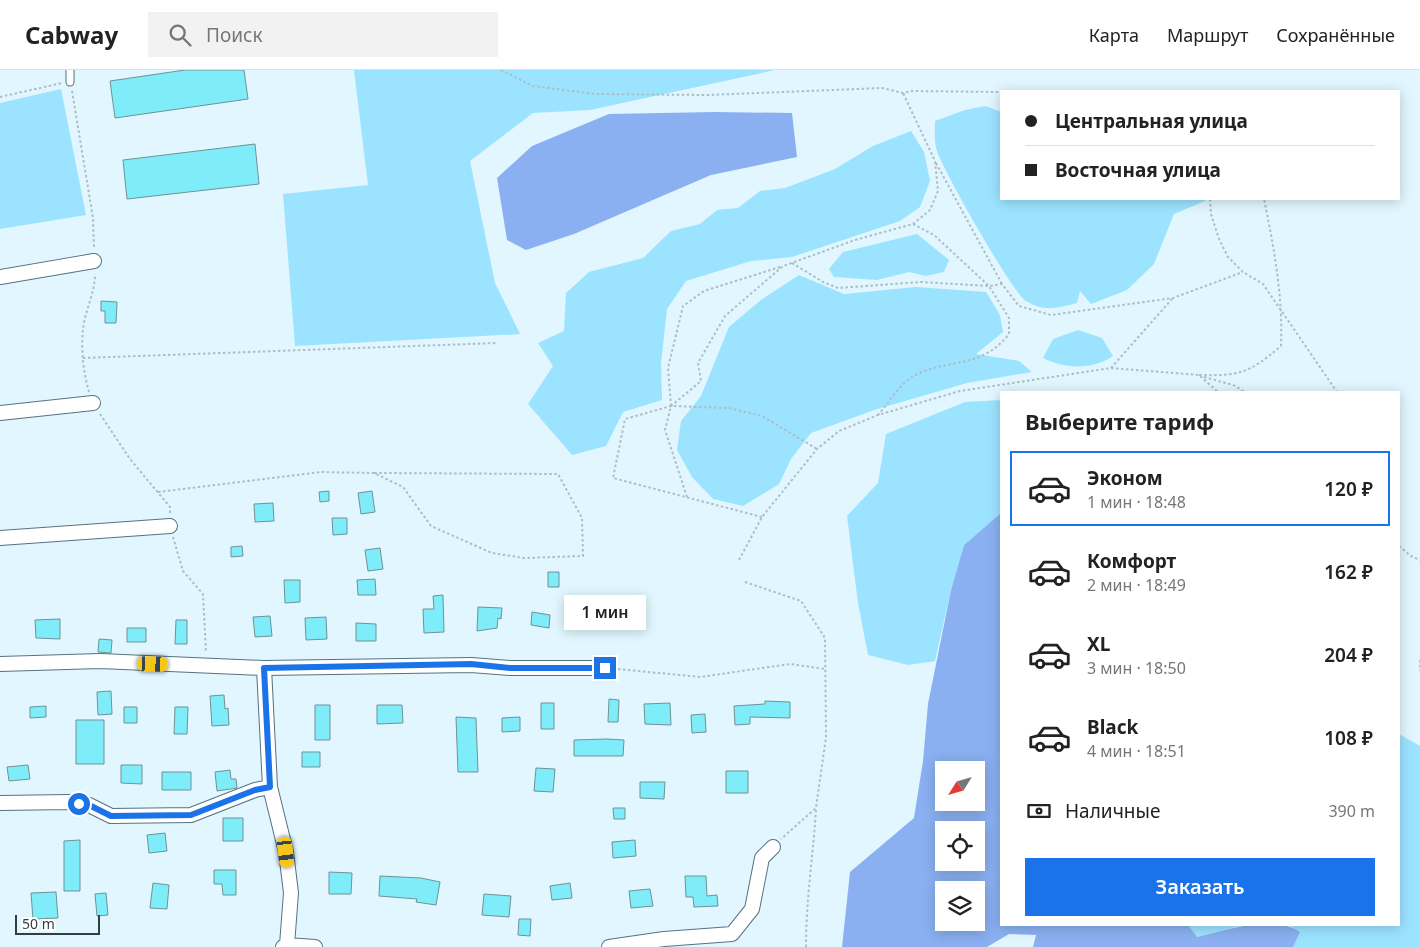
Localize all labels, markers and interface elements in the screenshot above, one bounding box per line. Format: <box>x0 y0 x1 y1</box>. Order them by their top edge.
search box <box>148 12 498 57</box>
text: Cabway <box>25 18 118 51</box>
icon: search <box>166 21 194 49</box>
text: Поиск <box>206 22 263 48</box>
text: Карта <box>1089 23 1139 47</box>
text: Маршрут <box>1167 23 1248 47</box>
text: Сохранённые <box>1276 23 1395 47</box>
text: Центральная улица <box>1055 108 1248 134</box>
text: Восточная улица <box>1055 157 1221 183</box>
text: Выберите тариф <box>1025 406 1214 436</box>
text: Эконом <box>1087 465 1163 491</box>
icon: car <box>1027 466 1072 511</box>
text: 120 ₽ <box>1324 476 1373 502</box>
text: 1 мин · 18:48 <box>1087 491 1186 513</box>
text: Комфорт <box>1087 548 1176 574</box>
icon: car <box>1027 549 1072 594</box>
text: 162 ₽ <box>1324 559 1373 585</box>
text: 2 мин · 18:49 <box>1087 574 1186 596</box>
callout: 1 мин <box>564 596 646 630</box>
text: 1 мин <box>582 601 629 623</box>
text: XL <box>1087 631 1110 657</box>
icon: car <box>1027 632 1072 677</box>
text: 204 ₽ <box>1324 642 1373 668</box>
car <box>137 656 168 672</box>
route end <box>594 657 616 679</box>
text: 3 мин · 18:50 <box>1087 657 1186 679</box>
text: Black <box>1087 714 1138 740</box>
icon: car <box>1027 715 1072 760</box>
text: 108 ₽ <box>1324 725 1373 751</box>
text: 4 мин · 18:51 <box>1087 740 1186 762</box>
north arrow <box>935 761 985 811</box>
map controls <box>935 761 985 931</box>
route start <box>68 793 90 815</box>
icon: cash <box>1025 797 1053 825</box>
text: Наличные <box>1065 798 1160 824</box>
text: 390 m <box>1328 800 1375 822</box>
button: locate <box>935 821 985 871</box>
car <box>276 836 295 868</box>
button: Заказать <box>1025 858 1375 916</box>
button: layers <box>935 881 985 931</box>
scale bar <box>15 912 100 935</box>
text: 50 m <box>22 914 55 933</box>

